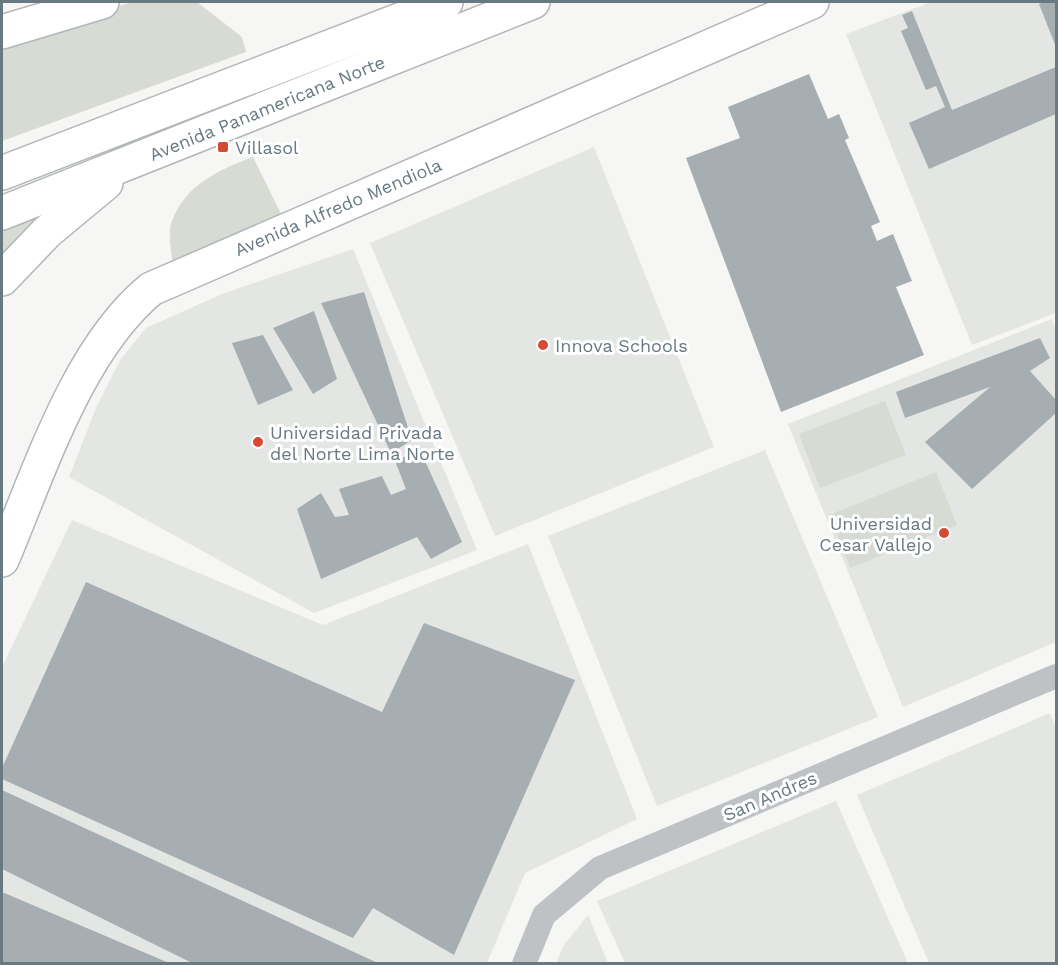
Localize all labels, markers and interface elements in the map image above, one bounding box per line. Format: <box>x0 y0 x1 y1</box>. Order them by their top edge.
street label: Avenida Panamericana Norte <box>146 51 388 165</box>
place label: Villasol <box>235 137 299 158</box>
marker: Villasol <box>216 140 230 154</box>
street label: Avenida Alfredo Mendiola <box>231 154 445 260</box>
place label: Innova Schools <box>555 335 688 356</box>
marker: Innova Schools <box>536 338 550 352</box>
place label: Universidad Privada del Norte Lima Norte <box>270 422 455 464</box>
marker: Universidad Privada del Norte Lima Norte <box>251 435 265 449</box>
place label: Universidad Cesar Vallejo <box>819 513 932 555</box>
marker: Universidad Cesar Vallejo <box>937 526 951 540</box>
street label: San Andres <box>720 767 820 825</box>

